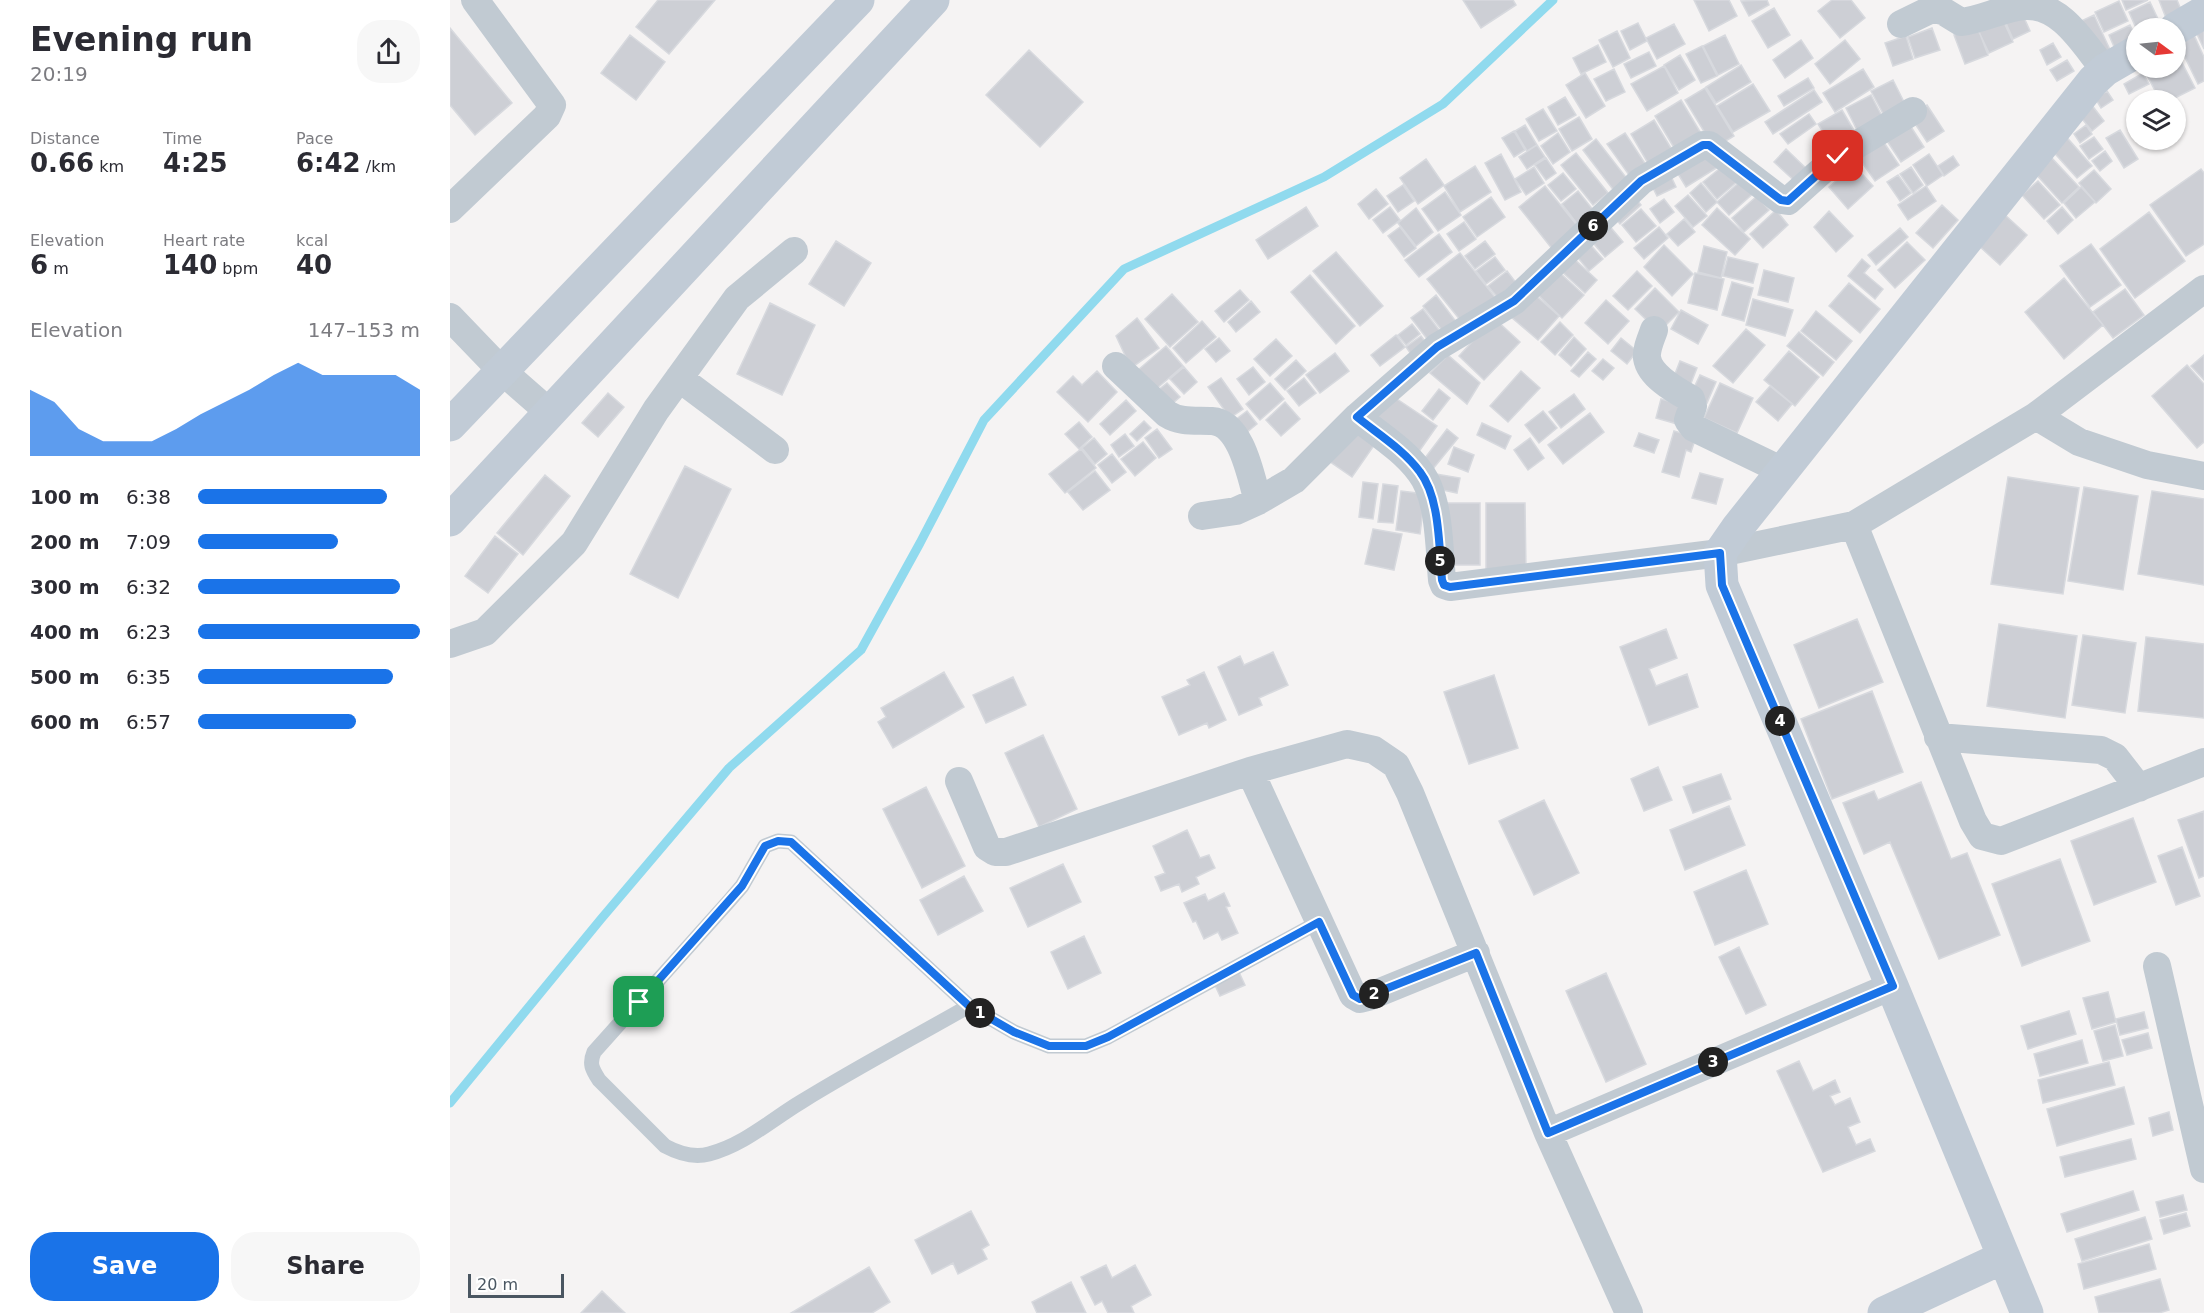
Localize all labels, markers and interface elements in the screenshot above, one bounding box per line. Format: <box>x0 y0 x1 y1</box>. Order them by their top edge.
north arrow <box>2126 18 2186 78</box>
map controls <box>2126 18 2186 150</box>
text: Evening run <box>30 20 253 59</box>
button: share <box>357 20 420 83</box>
text: 20:19 <box>30 62 88 86</box>
button: layers <box>2126 90 2186 150</box>
text: Distance <box>30 129 100 148</box>
text: Time <box>163 129 202 148</box>
text: Pace <box>296 129 333 148</box>
pin <box>1812 130 1863 181</box>
icon: check <box>1821 139 1854 172</box>
text: 0.66 <box>30 148 94 178</box>
text: 4:25 <box>163 148 228 178</box>
text: 6:42 <box>296 148 361 178</box>
text: km <box>94 157 124 176</box>
text: /km <box>361 157 396 176</box>
pin: 6 <box>1578 211 1608 241</box>
text: 6 <box>1587 216 1599 235</box>
text: Elevation <box>30 231 104 250</box>
text: Heart rate <box>163 231 245 250</box>
text: kcal <box>296 231 328 250</box>
text: 6 <box>30 250 48 280</box>
text: 140 <box>163 250 217 280</box>
text: 40 <box>296 250 332 280</box>
text: m <box>48 259 69 278</box>
text: bpm <box>217 259 258 278</box>
text: Elevation <box>30 318 123 342</box>
text: 147–153 m <box>308 318 420 342</box>
text: 100 m <box>30 485 100 509</box>
text: 6:38 <box>126 485 171 509</box>
text: 200 m <box>30 530 100 554</box>
text: 7:09 <box>126 530 171 554</box>
pin: 5 <box>1425 546 1455 576</box>
text: 5 <box>1434 551 1446 570</box>
text: 300 m <box>30 575 100 599</box>
text: 6:32 <box>126 575 171 599</box>
text: 400 m <box>30 620 100 644</box>
text: 6:23 <box>126 620 171 644</box>
text: 500 m <box>30 665 100 689</box>
text: 6:35 <box>126 665 171 689</box>
pin: 4 <box>1765 706 1795 736</box>
text: 600 m <box>30 710 100 734</box>
text: 6:57 <box>126 710 171 734</box>
text: 4 <box>1774 711 1786 730</box>
pin <box>613 976 664 1027</box>
pin: 2 <box>1359 979 1389 1009</box>
text: 2 <box>1368 984 1380 1003</box>
icon: arrive <box>622 985 655 1018</box>
pin: 1 <box>965 998 995 1028</box>
text: 1 <box>974 1003 986 1022</box>
pin: 3 <box>1698 1047 1728 1077</box>
text: 3 <box>1707 1052 1719 1071</box>
button: Save <box>30 1232 219 1301</box>
button: Share <box>231 1232 420 1301</box>
scale bar <box>468 1271 564 1298</box>
text: 20 m <box>477 1275 518 1294</box>

